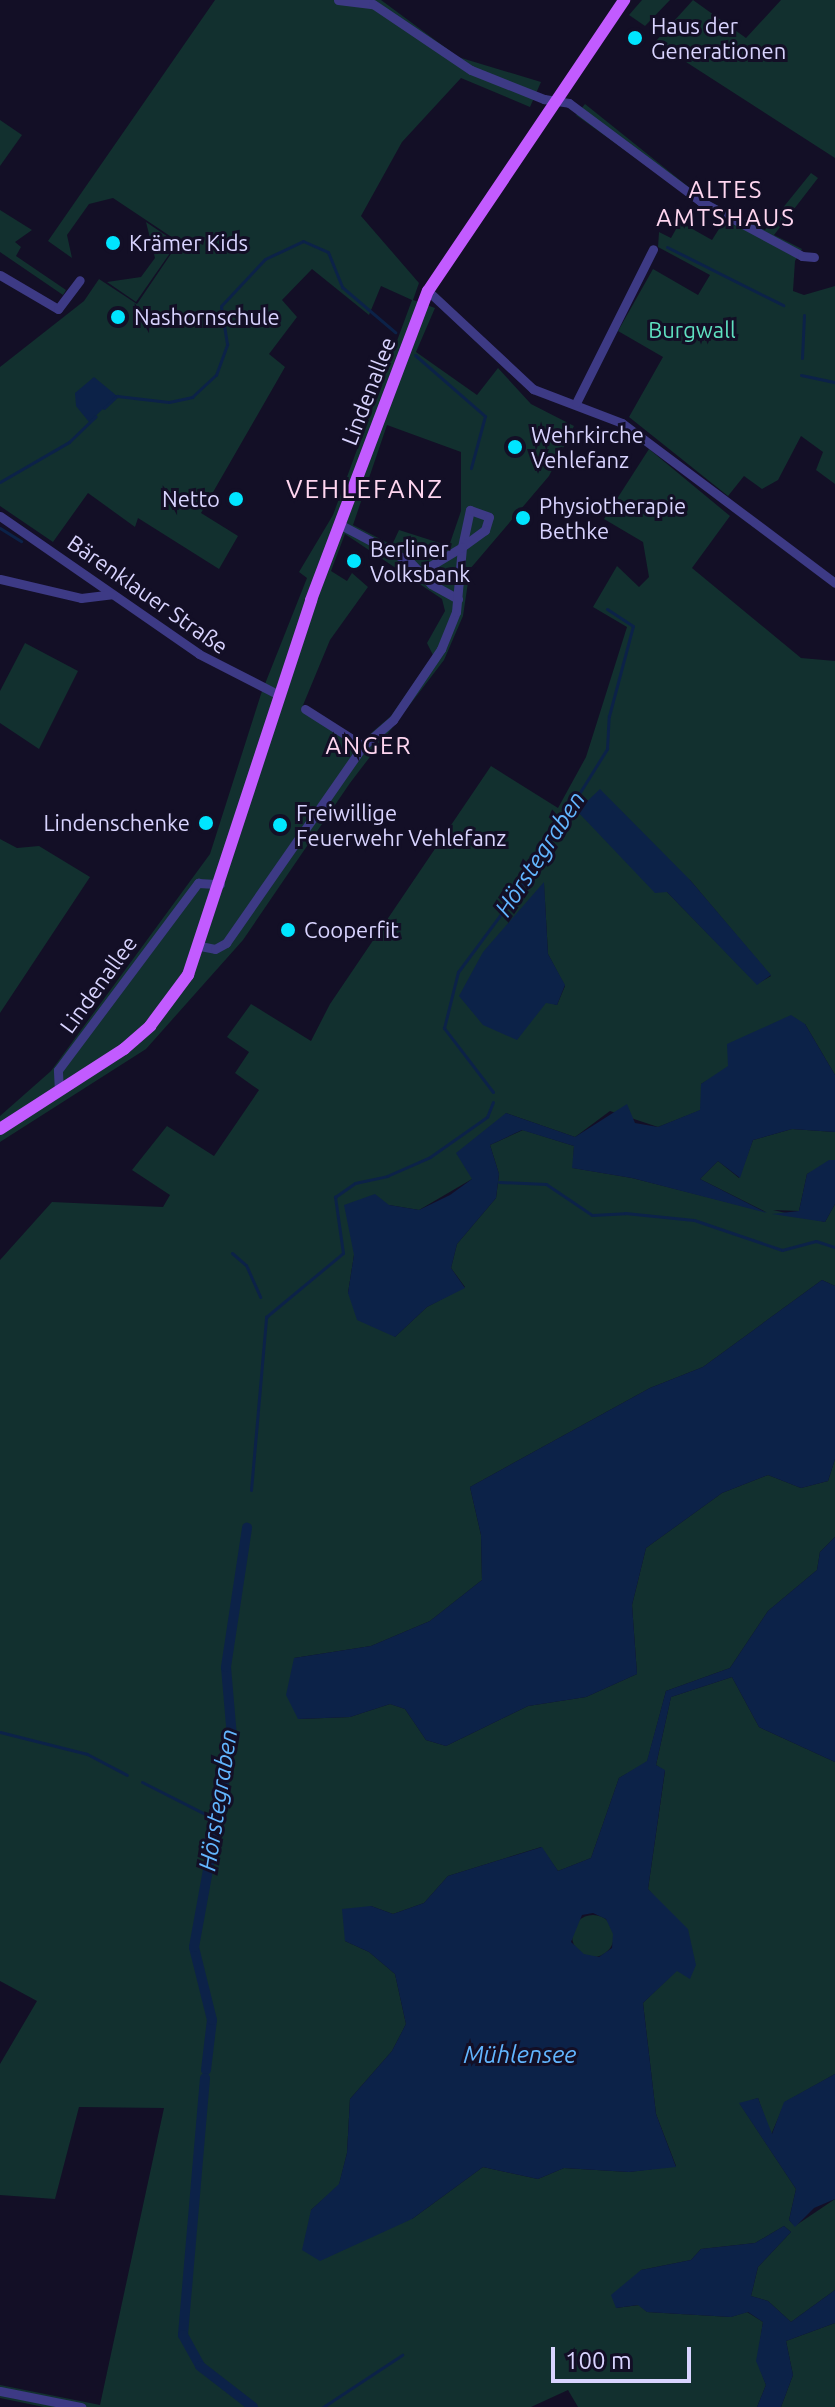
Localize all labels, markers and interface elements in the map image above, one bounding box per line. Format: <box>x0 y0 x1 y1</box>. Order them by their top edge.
place label: Haus der Generationen <box>651 12 786 64</box>
marker: Haus der Generationen <box>626 29 644 47</box>
district label: ALTES AMTSHAUS <box>656 176 796 232</box>
place label: Krämer Kids <box>129 230 248 256</box>
marker: Krämer Kids <box>104 234 122 252</box>
place label: Nashornschule <box>134 304 280 330</box>
marker: Nashornschule <box>109 308 127 326</box>
park label: Burgwall <box>648 317 736 343</box>
street label: Lindenallee <box>335 333 401 449</box>
place label: Wehrkirche Vehlefanz <box>531 421 644 472</box>
marker: Wehrkirche Vehlefanz <box>506 438 524 456</box>
district label: VEHLEFANZ <box>286 473 444 505</box>
place label: Netto <box>162 486 220 512</box>
marker: Netto <box>227 490 245 508</box>
place label: Physiotherapie Bethke <box>539 492 686 544</box>
marker: Physiotherapie Bethke <box>514 509 532 527</box>
street label: Bärenklauer Straße <box>63 529 233 659</box>
place label: Berliner Volksbank <box>370 535 470 586</box>
marker: Berliner Volksbank <box>345 552 363 570</box>
district label: ANGER <box>325 732 413 760</box>
water label: Hörstegraben <box>489 786 591 922</box>
place label: Freiwillige Feuerwehr Vehlefanz <box>296 799 506 850</box>
place label: Lindenschenke <box>43 810 190 836</box>
marker: Lindenschenke <box>197 814 215 832</box>
marker: Freiwillige Feuerwehr Vehlefanz <box>271 816 289 834</box>
place label: Cooperfit <box>304 917 399 943</box>
marker: Cooperfit <box>279 921 297 939</box>
street label: Lindenallee <box>54 930 142 1038</box>
water label: Hörstegraben <box>193 1727 243 1873</box>
water label: Mühlensee <box>464 2041 576 2069</box>
scale bar <box>555 2331 695 2381</box>
text: 100 m <box>565 2347 632 2374</box>

